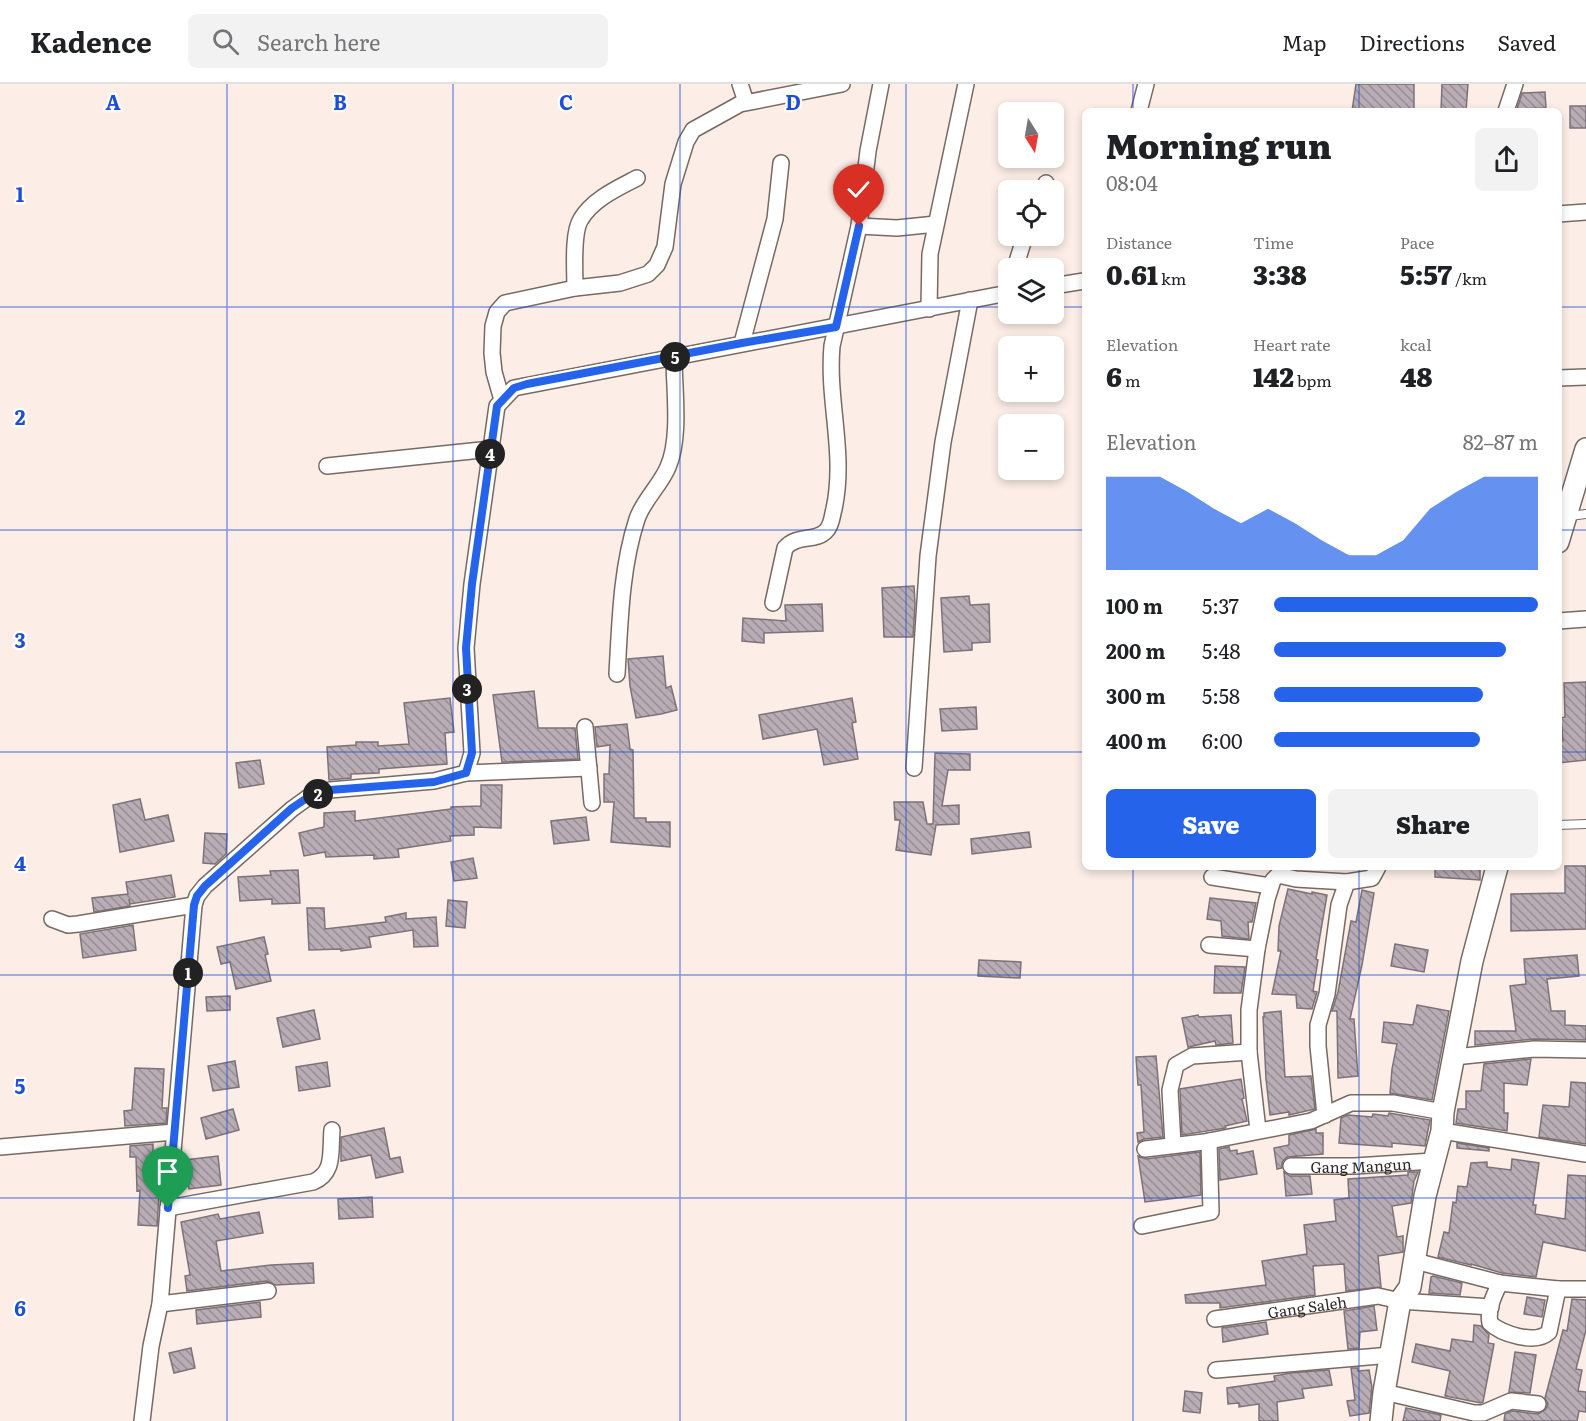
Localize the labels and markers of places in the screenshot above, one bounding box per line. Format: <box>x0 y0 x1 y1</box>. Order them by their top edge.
pin <box>833 164 884 226</box>
pin: 5 <box>660 342 690 372</box>
pin: 4 <box>475 439 505 469</box>
pin: 3 <box>452 674 482 704</box>
pin: 2 <box>303 779 333 809</box>
pin: 1 <box>173 958 203 988</box>
pin <box>142 1146 193 1208</box>

